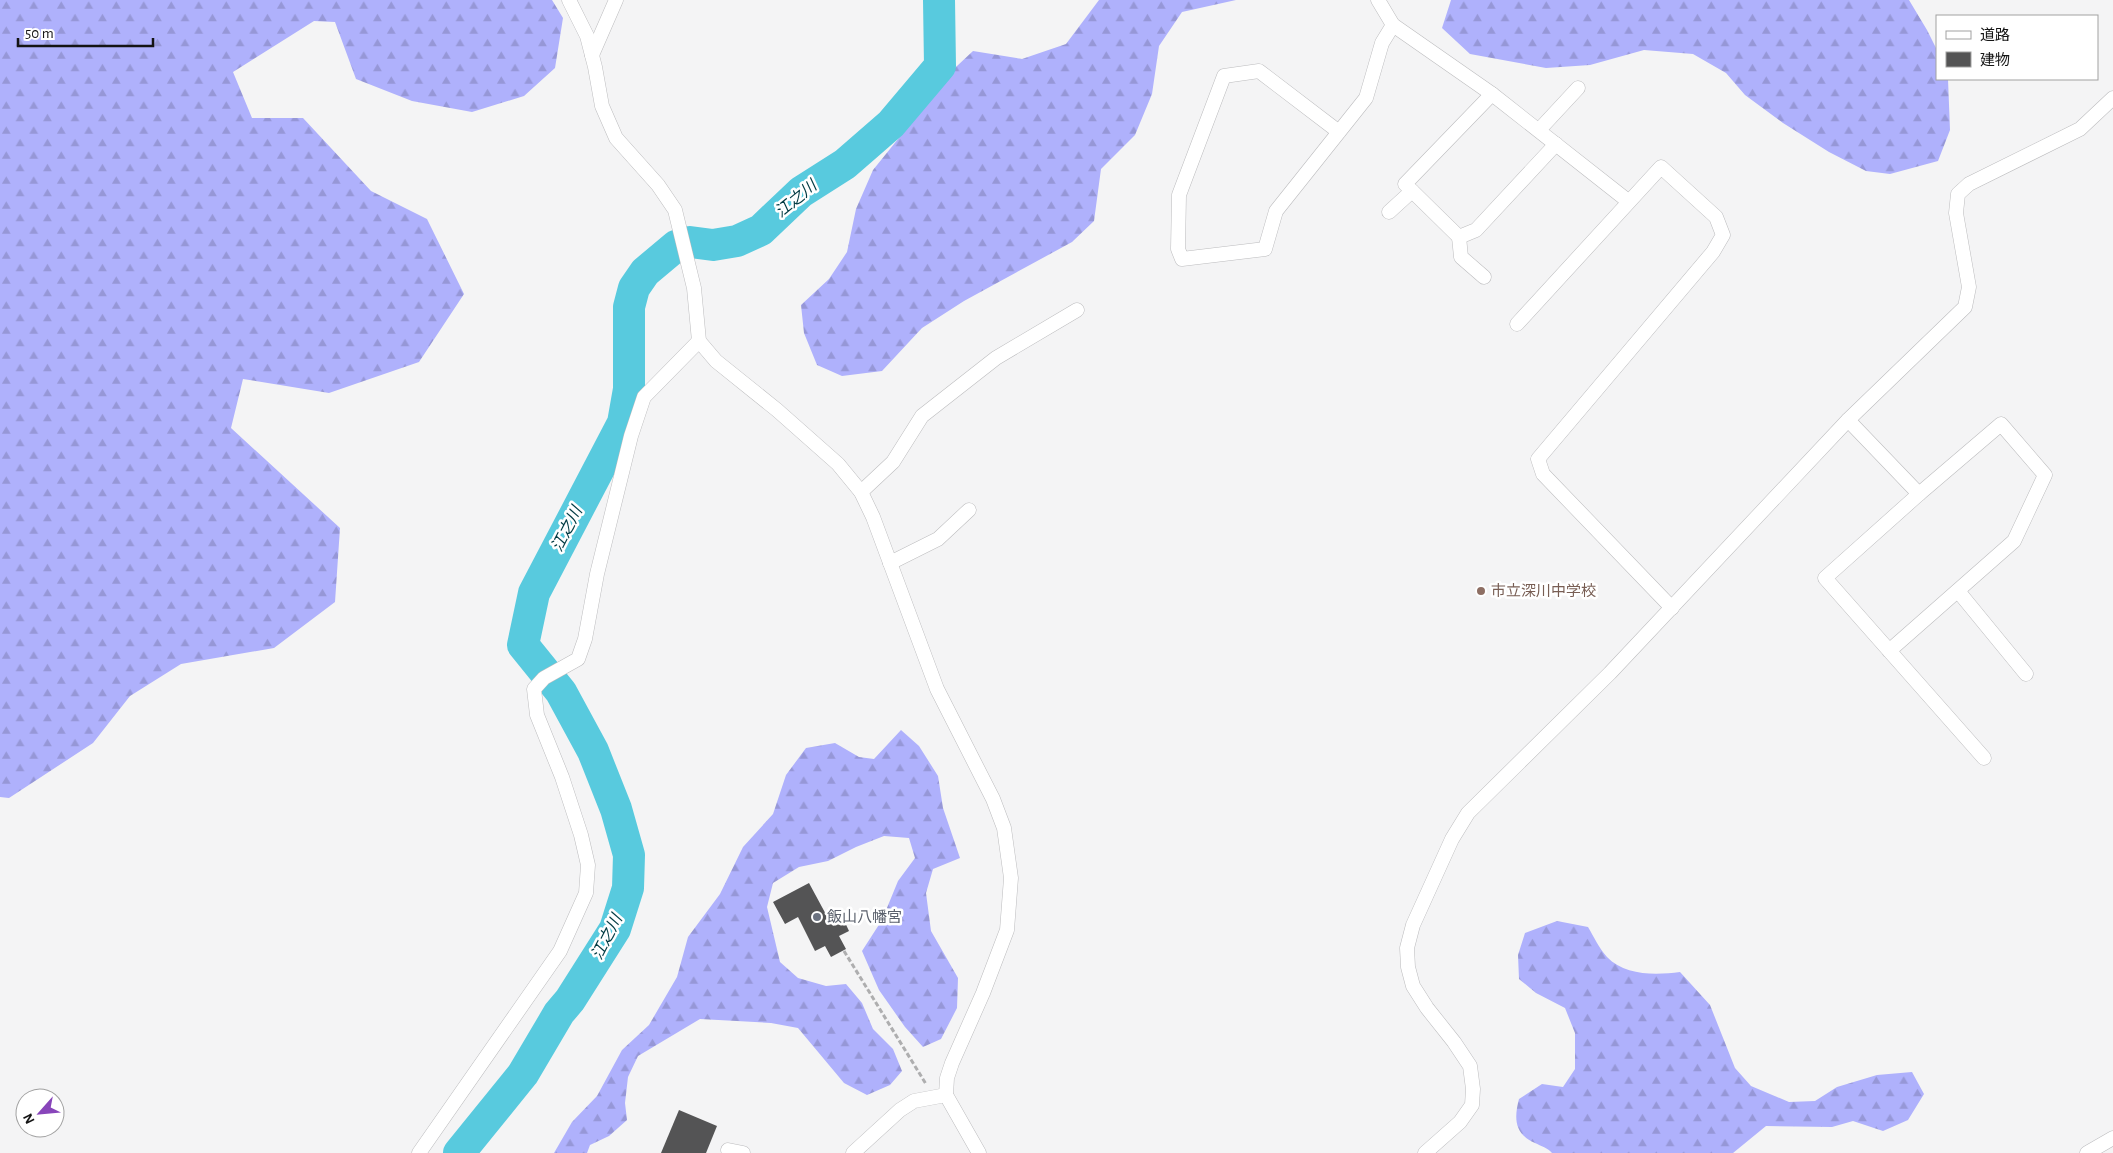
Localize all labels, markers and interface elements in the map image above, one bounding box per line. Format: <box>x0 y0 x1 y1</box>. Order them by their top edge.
scale bar <box>18 15 152 47</box>
legend <box>1936 15 2098 80</box>
text: 50 m <box>25 26 54 41</box>
text: 道路 <box>1980 27 2010 43</box>
text: 建物 <box>1980 52 2010 68</box>
water label: 江之川 <box>772 176 821 220</box>
water label: 江之川 <box>548 502 586 554</box>
place label: 市立深川中学校 <box>1491 583 1596 599</box>
marker: 市立深川中学校 <box>1475 585 1487 597</box>
place label: 飯山八幡宮 <box>827 909 902 925</box>
water label: 江之川 <box>588 910 626 962</box>
marker: 飯山八幡宮 <box>811 911 823 923</box>
north arrow <box>15 1088 65 1138</box>
text: N <box>21 1111 38 1126</box>

